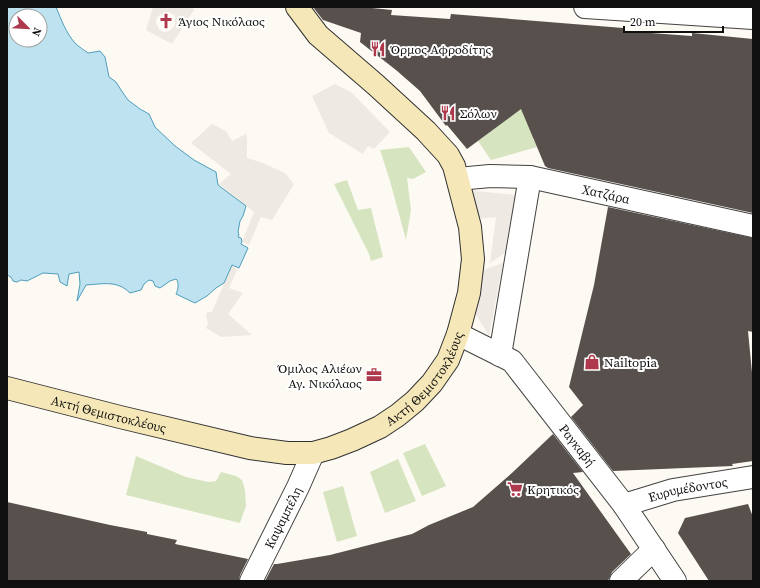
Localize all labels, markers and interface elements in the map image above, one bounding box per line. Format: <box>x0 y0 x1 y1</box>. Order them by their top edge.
north arrow <box>8 8 48 48</box>
scale bar <box>624 8 723 34</box>
church icon: Άγιος Νικόλαος <box>157 12 175 30</box>
place label: Άγιος Νικόλαος <box>178 13 265 30</box>
text: 20 m <box>630 14 656 30</box>
text: N <box>28 25 45 39</box>
restaurant icon: Όρμος Αφροδίτης <box>369 40 387 58</box>
place label: Όρμος Αφροδίτης <box>389 41 492 58</box>
restaurant icon: Σόλων <box>439 104 457 122</box>
place label: Σόλων <box>460 105 497 122</box>
street label: Χατζάρα <box>580 181 631 208</box>
street label: Ακτή Θεμιστοκλέους <box>382 329 467 430</box>
shop icon: Nailtopia <box>583 353 601 371</box>
place label: Nailtopia <box>604 354 657 371</box>
place label: Όμιλος Αλιέων Αγ. Νικόλαος <box>276 360 362 392</box>
office icon: Όμιλος Αλιέων Αγ. Νικόλαος <box>365 366 383 384</box>
street label: Ακτή Θεμιστοκλέους <box>49 392 168 437</box>
street label: Ραγκαβή <box>555 421 599 470</box>
street label: Ευρυμέδοντος <box>646 473 729 506</box>
supermarket icon: Κρητικός <box>506 480 524 498</box>
place label: Κρητικός <box>527 481 579 498</box>
street label: Καψαμπέλη <box>261 484 306 552</box>

